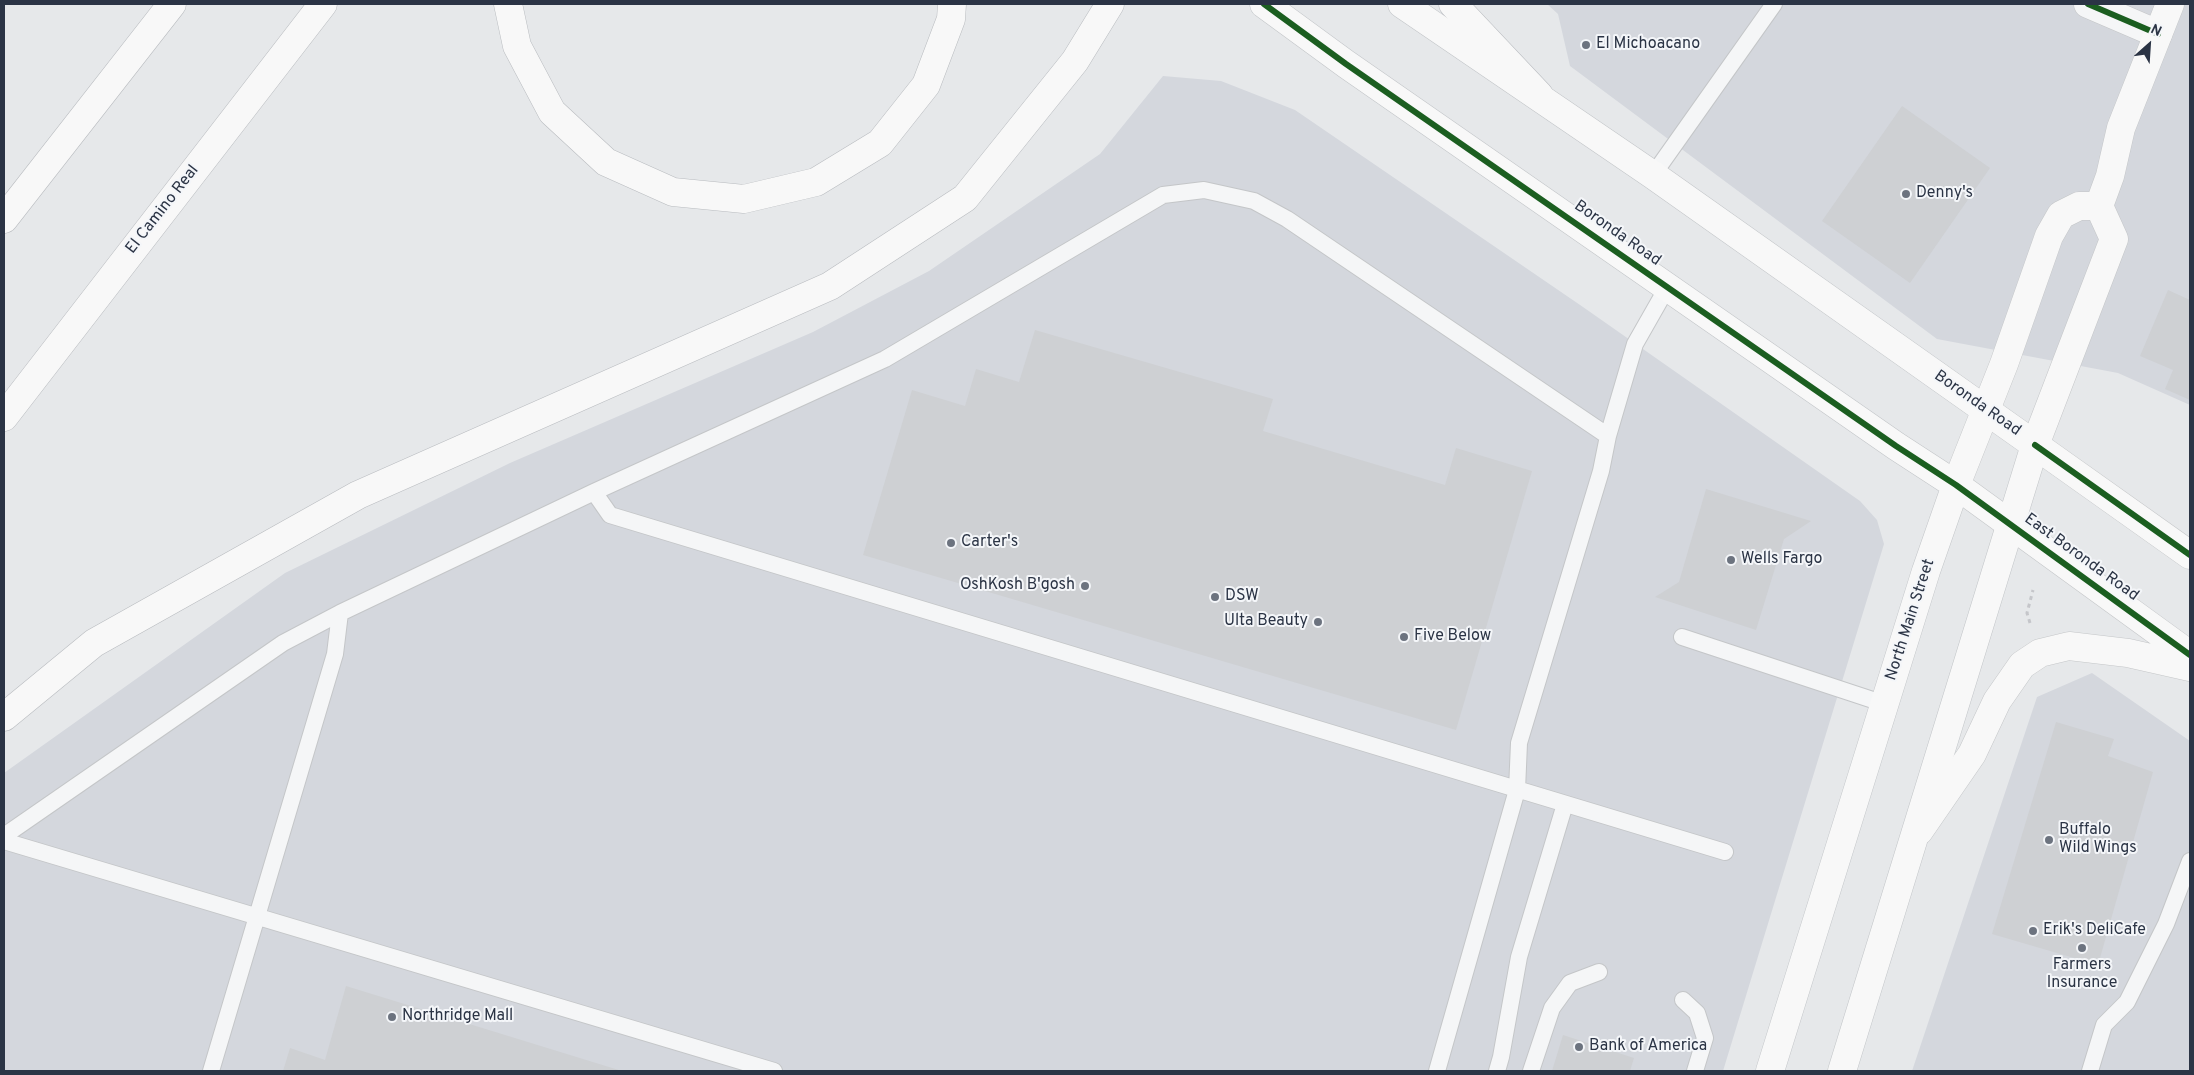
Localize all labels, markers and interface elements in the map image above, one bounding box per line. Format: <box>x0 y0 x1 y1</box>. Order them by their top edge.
north arrow <box>2124 20 2174 70</box>
text: N <box>2148 21 2164 41</box>
place label: El Michoacano <box>1596 35 1700 55</box>
marker: El Michoacano <box>1580 39 1592 51</box>
street label: El Camino Real <box>122 162 204 258</box>
place label: Denny's <box>1916 184 1973 204</box>
marker: Denny's <box>1900 188 1912 200</box>
street label: Boronda Road <box>1570 197 1664 271</box>
street label: Boronda Road <box>1930 367 2024 441</box>
street label: East Boronda Road <box>2020 510 2142 606</box>
place label: Carter's <box>961 533 1018 553</box>
marker: Carter's <box>945 537 957 549</box>
place label: Wells Fargo <box>1741 550 1822 570</box>
marker: Wells Fargo <box>1725 554 1737 566</box>
street label: North Main Street <box>1882 557 1940 683</box>
place label: OshKosh B'gosh <box>960 576 1075 596</box>
marker: OshKosh B'gosh <box>1079 580 1091 592</box>
place label: DSW <box>1225 587 1259 607</box>
marker: DSW <box>1209 591 1221 603</box>
place label: Ulta Beauty <box>1224 612 1308 632</box>
marker: Ulta Beauty <box>1312 616 1324 628</box>
place label: Five Below <box>1414 627 1491 647</box>
marker: Five Below <box>1398 631 1410 643</box>
place label: Buffalo Wild Wings <box>2059 821 2137 859</box>
marker: Buffalo Wild Wings <box>2043 834 2055 846</box>
place label: Erik's DeliCafe <box>2043 921 2146 941</box>
marker: Erik's DeliCafe <box>2027 925 2039 937</box>
marker: Farmers Insurance <box>2076 942 2088 954</box>
place label: Farmers Insurance <box>2047 956 2117 994</box>
place label: Northridge Mall <box>402 1007 513 1027</box>
marker: Northridge Mall <box>386 1011 398 1023</box>
place label: Bank of America <box>1589 1037 1707 1057</box>
marker: Bank of America <box>1573 1041 1585 1053</box>

